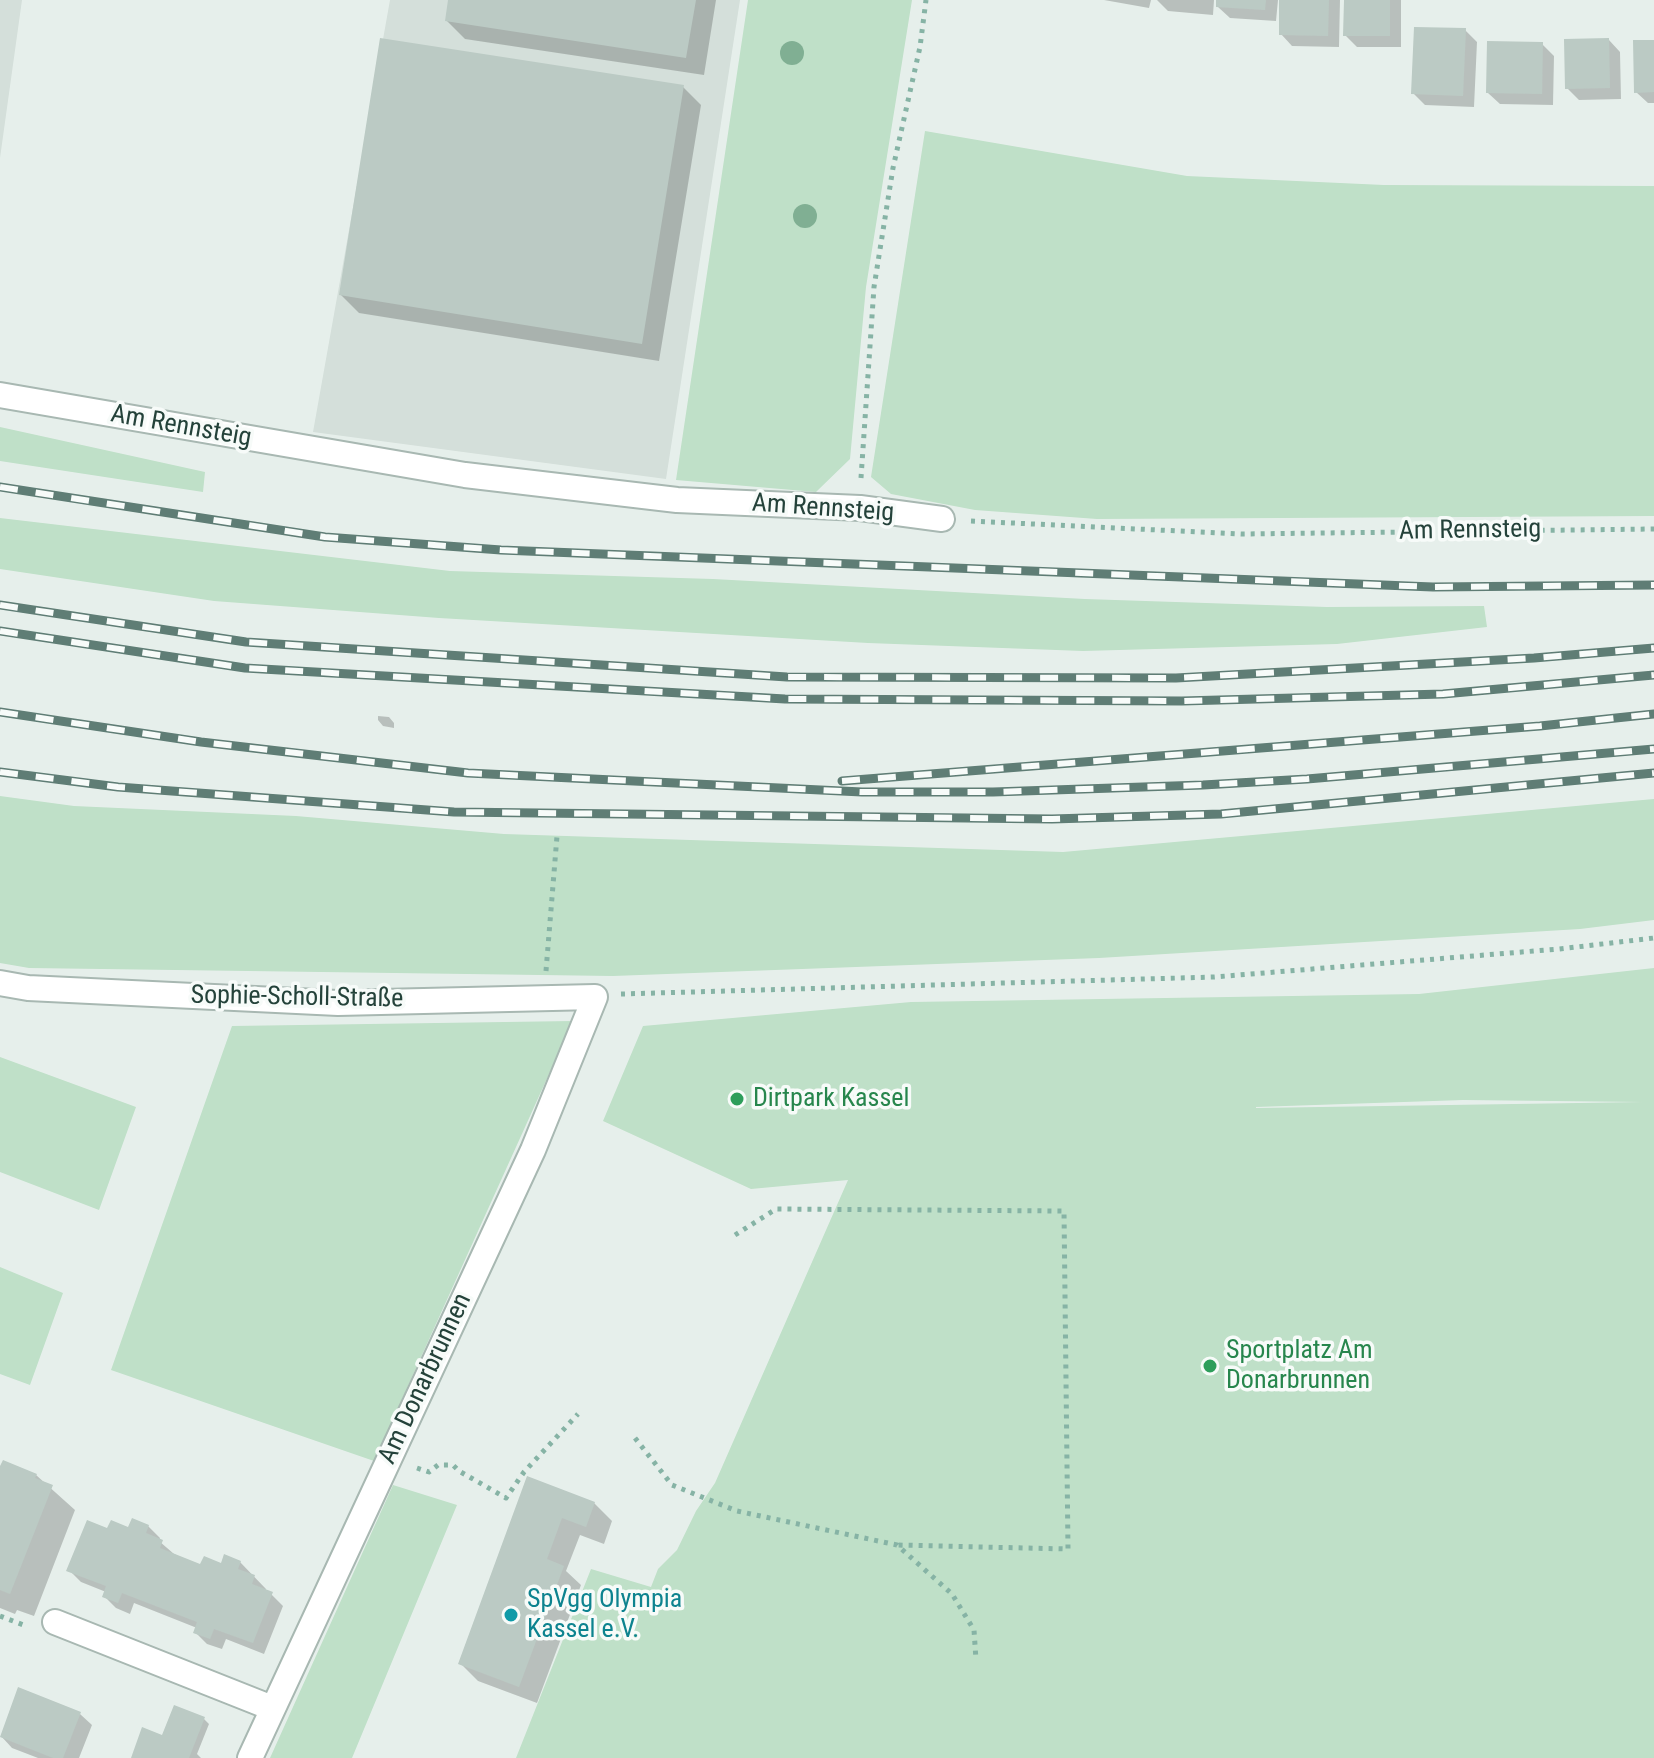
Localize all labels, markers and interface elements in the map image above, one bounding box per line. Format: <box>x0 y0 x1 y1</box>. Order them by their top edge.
street label: Am Rennsteig <box>108 399 254 455</box>
street label: Am Rennsteig <box>751 488 895 530</box>
street label: Am Rennsteig <box>1399 514 1541 548</box>
street label: Sophie-Scholl-Straße <box>190 981 404 1015</box>
place label: Dirtpark Kassel <box>753 1083 909 1115</box>
marker: Dirtpark Kassel <box>728 1090 746 1108</box>
street label: Am Donarbrunnen <box>373 1289 479 1469</box>
place label: Sportplatz Am Donarbrunnen <box>1226 1335 1372 1396</box>
marker: Sportplatz Am Donarbrunnen <box>1201 1357 1219 1375</box>
place label: SpVgg Olympia Kassel e.V. <box>527 1584 682 1646</box>
marker: SpVgg Olympia Kassel e.V. <box>502 1606 520 1624</box>

